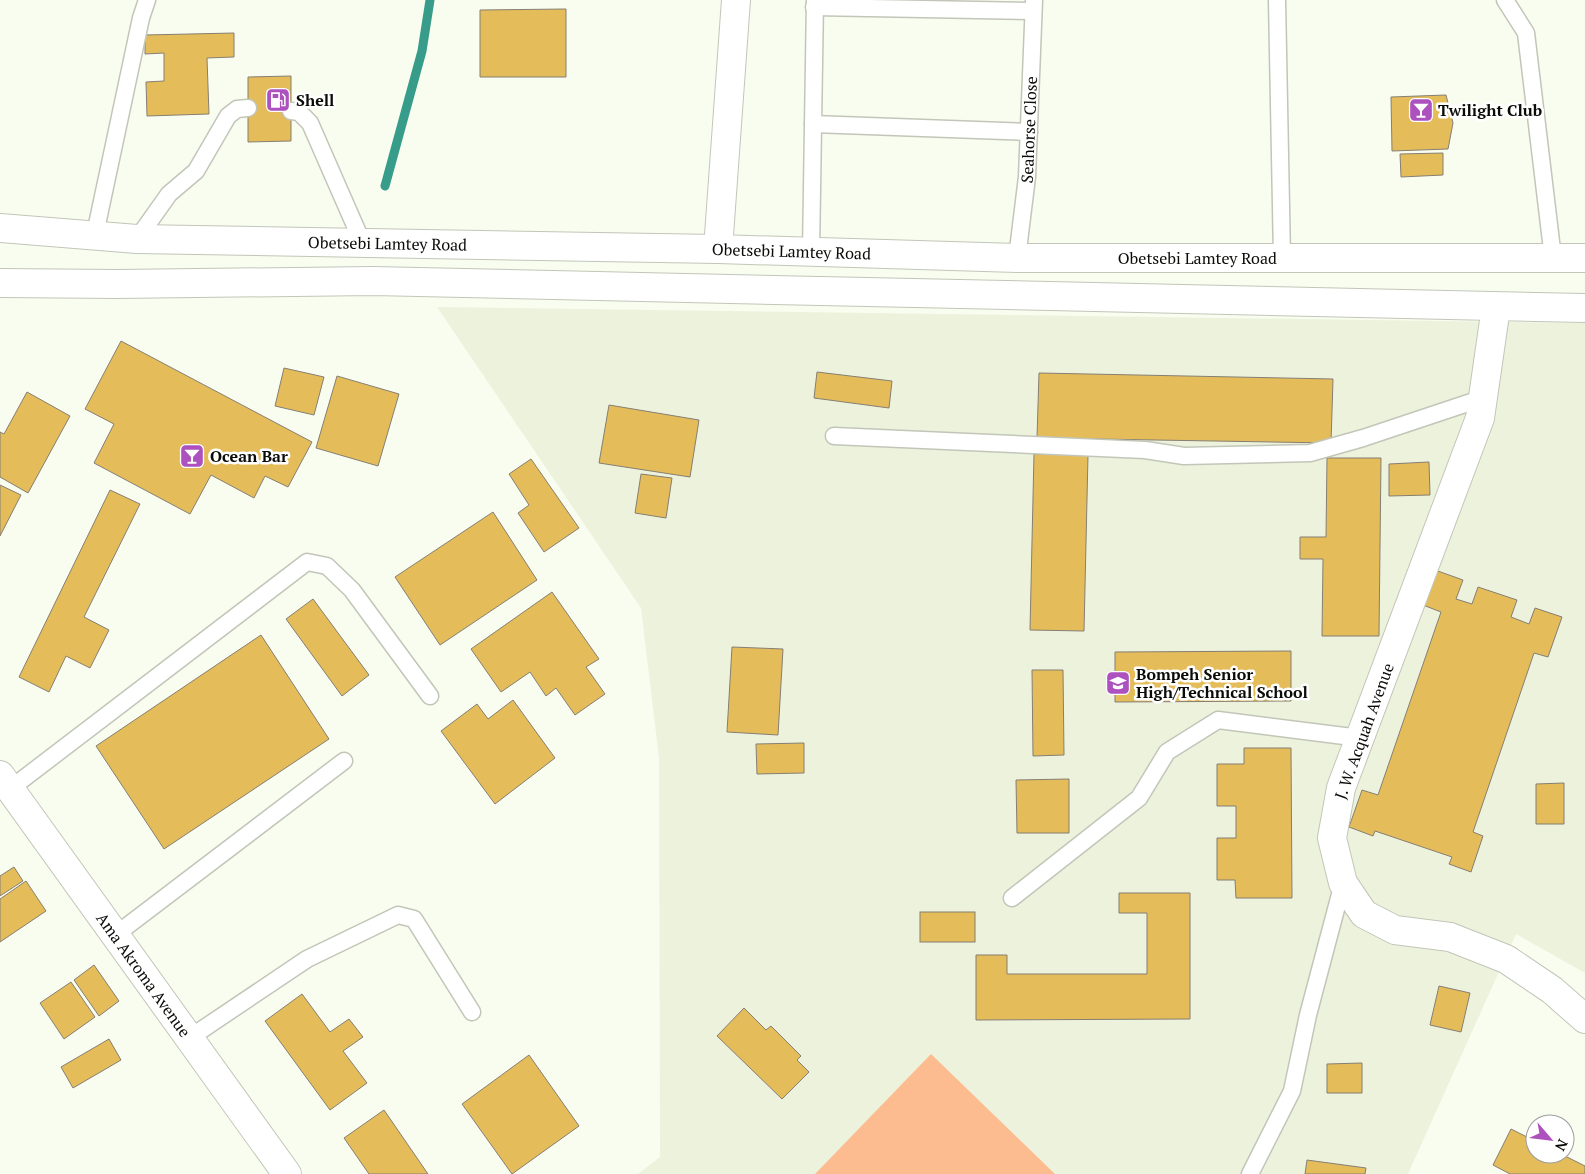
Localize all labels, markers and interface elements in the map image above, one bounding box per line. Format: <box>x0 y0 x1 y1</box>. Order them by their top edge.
street label: Seahorse Close <box>1015 76 1042 184</box>
fuel station icon: Shell <box>265 87 291 113</box>
place label: Shell <box>296 89 334 111</box>
bar icon: Twilight Club <box>1408 97 1434 123</box>
place label: Twilight Club <box>1438 99 1542 121</box>
street label: Obetsebi Lamtey Road <box>308 231 467 256</box>
street label: Obetsebi Lamtey Road <box>712 238 871 265</box>
street label: Obetsebi Lamtey Road <box>1118 247 1277 269</box>
bar icon: Ocean Bar <box>179 443 205 469</box>
place label: Ocean Bar <box>210 445 288 467</box>
street label: J. W. Acquah Avenue <box>1329 660 1399 802</box>
place label: Bompeh Senior High/Technical School <box>1136 663 1308 703</box>
school or university icon: Bompeh Senior High/Technical School <box>1105 670 1131 696</box>
street label: Ama Akroma Avenue <box>91 908 196 1041</box>
north arrow <box>1525 1114 1575 1164</box>
text: N <box>1551 1136 1573 1155</box>

